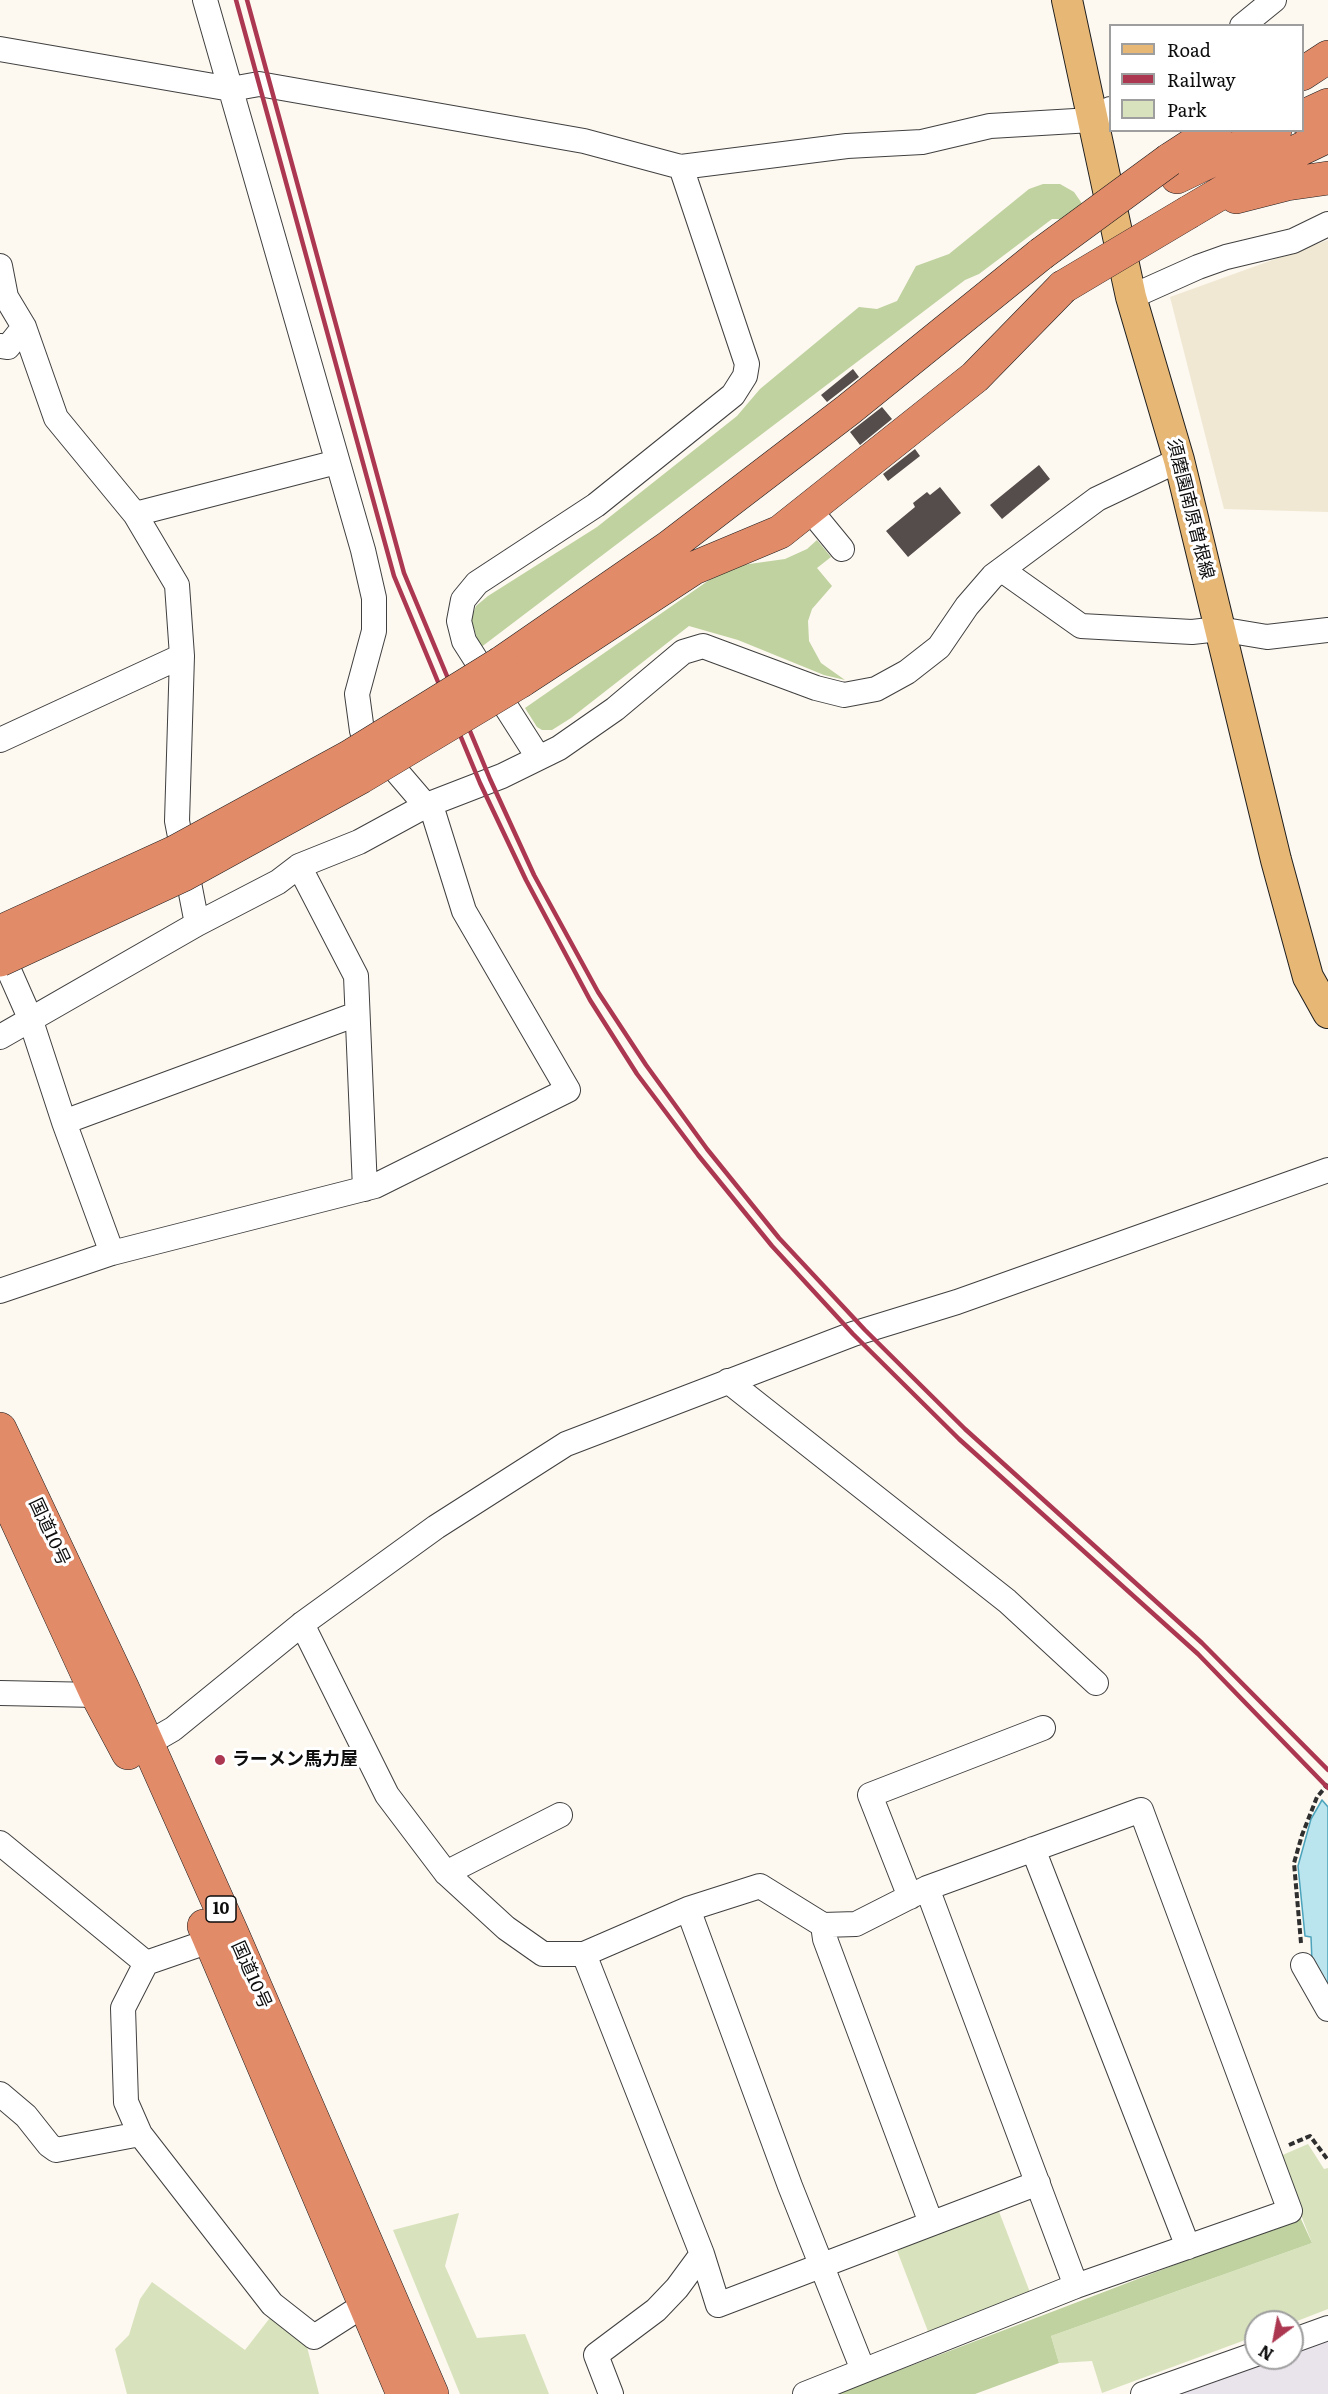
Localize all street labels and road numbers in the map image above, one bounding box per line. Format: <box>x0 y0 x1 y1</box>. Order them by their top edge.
street label: 須磨園南原曽根線 <box>1162 437 1218 581</box>
street label: 国道10号 <box>24 1495 74 1569</box>
road number: 10 <box>206 1896 236 1922</box>
street label: 国道10号 <box>227 1938 275 2012</box>

